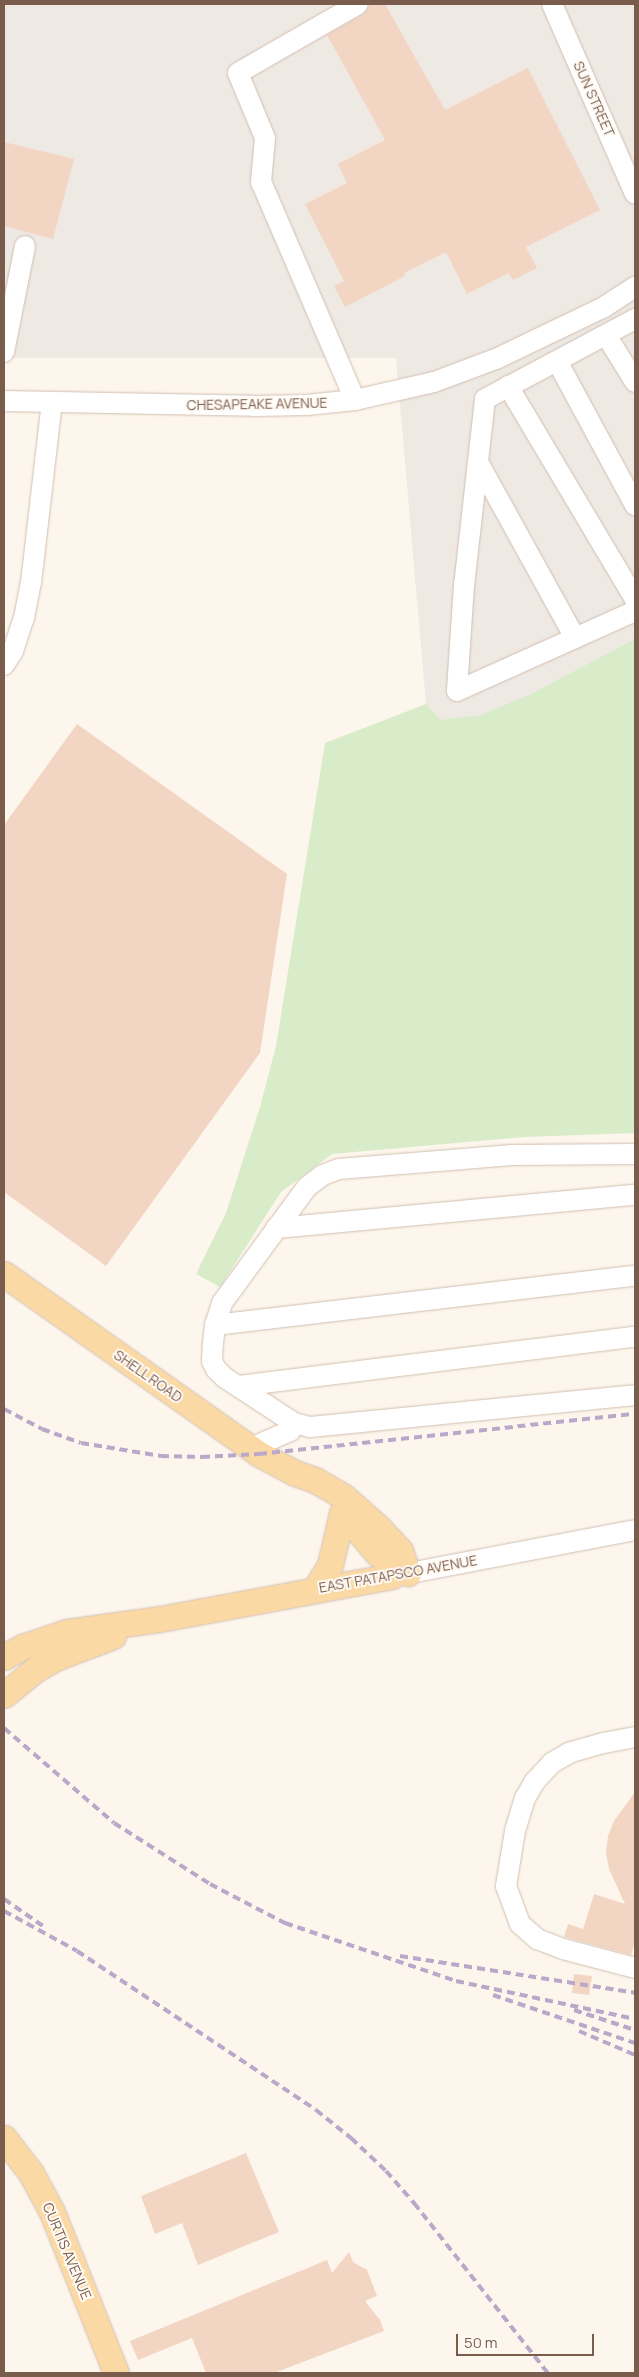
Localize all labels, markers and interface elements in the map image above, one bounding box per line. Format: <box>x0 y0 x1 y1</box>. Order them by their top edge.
street label: SUN STREET <box>570 59 618 139</box>
street label: CHESAPEAKE AVENUE <box>186 394 328 414</box>
street label: SHELL ROAD <box>110 1346 186 1406</box>
street label: EAST PATAPSCO AVENUE <box>317 1552 479 1596</box>
street label: CURTIS AVENUE <box>39 2200 95 2302</box>
scale bar <box>459 2324 596 2356</box>
text: 50 m <box>464 2332 498 2353</box>

